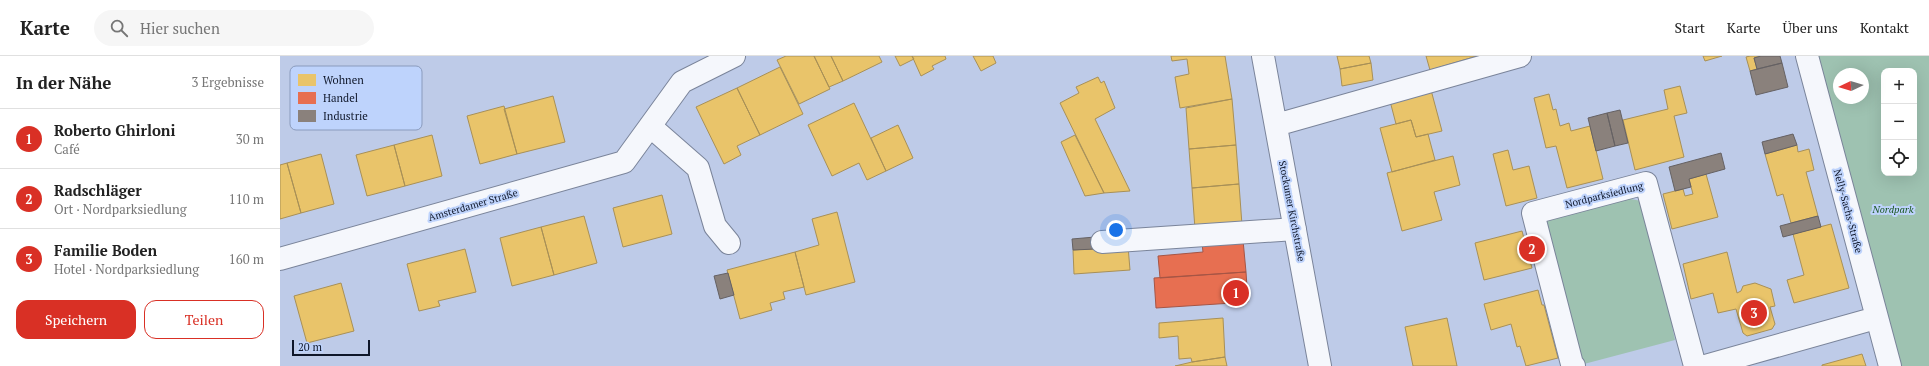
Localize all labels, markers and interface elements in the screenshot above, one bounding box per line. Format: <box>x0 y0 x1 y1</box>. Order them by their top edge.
search box <box>94 10 374 46</box>
text: Karte <box>20 15 70 40</box>
icon: search <box>108 17 130 39</box>
text: Hier suchen <box>140 18 220 38</box>
text: Start <box>1675 18 1705 37</box>
text: Karte <box>1727 18 1761 37</box>
text: Über uns <box>1783 18 1838 37</box>
text: Kontakt <box>1860 18 1909 37</box>
legend <box>290 66 422 130</box>
north arrow <box>1833 68 1869 104</box>
map controls <box>1881 68 1917 176</box>
button: + <box>1881 68 1917 104</box>
text: In der Nähe <box>16 71 111 94</box>
text: 3 Ergebnisse <box>191 73 264 91</box>
text: Wohnen <box>323 73 364 87</box>
text: Handel <box>323 91 358 105</box>
button: − <box>1881 104 1917 140</box>
text: Industrie <box>323 109 368 123</box>
text: Roberto Ghirloni <box>54 120 176 140</box>
text: 1 <box>25 130 33 148</box>
text: 30 m <box>236 130 264 148</box>
text: Café <box>54 140 80 158</box>
button: locate <box>1881 140 1917 176</box>
street label: Stockumer Kirchstraße <box>1276 160 1308 262</box>
street label: Nelly-Sachs-Straße <box>1831 168 1865 254</box>
street label: Nordparksiedlung <box>1564 179 1645 211</box>
text: Radschläger <box>54 180 142 200</box>
street label: Amsterdamer Straße <box>427 186 519 224</box>
text: 2 <box>25 190 33 208</box>
text: 110 m <box>229 190 264 208</box>
text: Ort · Nordparksiedlung <box>54 200 187 218</box>
park label: Nordpark <box>1872 203 1914 216</box>
your location <box>1106 220 1126 240</box>
pin: 2 <box>1519 234 1545 264</box>
text: Familie Boden <box>54 240 157 260</box>
text: 3 <box>25 250 33 268</box>
text: 160 m <box>229 250 264 268</box>
text: Hotel · Nordparksiedlung <box>54 260 199 278</box>
pin: 1 <box>1223 278 1249 308</box>
pin: 3 <box>1741 298 1767 328</box>
button: Speichern <box>16 300 136 339</box>
button: Teilen <box>144 300 264 339</box>
scale bar <box>292 338 370 357</box>
text: 20 m <box>298 340 322 354</box>

